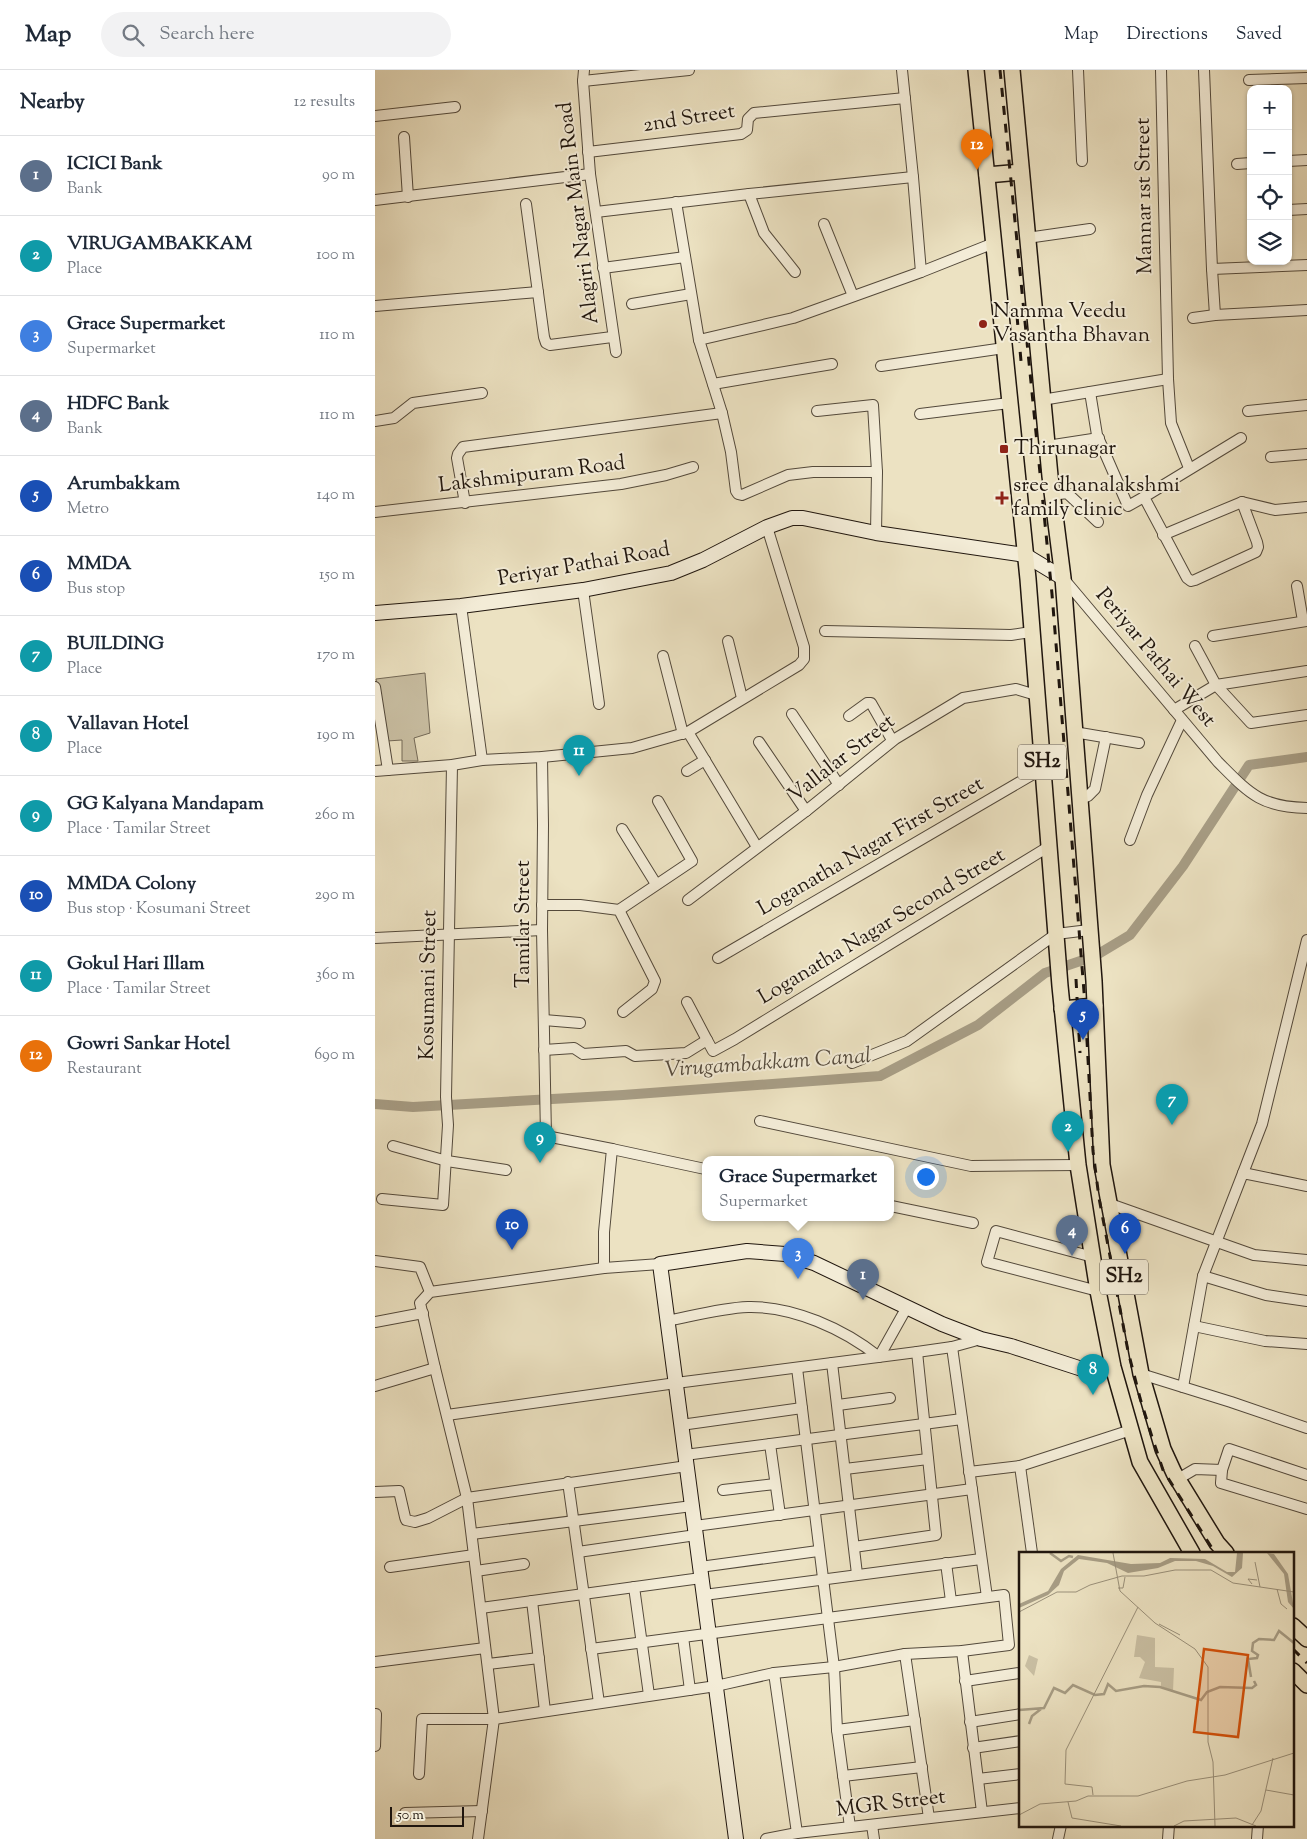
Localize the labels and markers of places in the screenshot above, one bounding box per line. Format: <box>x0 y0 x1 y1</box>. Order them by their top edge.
pin: 12 <box>961 129 993 170</box>
place label: Namma Veedu Vasantha Bhavan <box>993 297 1150 351</box>
marker: Namma Veedu Vasantha Bhavan <box>977 318 989 330</box>
place label: Thirunagar <box>1014 434 1116 464</box>
marker: Thirunagar <box>998 443 1010 455</box>
place label: sree dhanalakshmi family clinic <box>1013 471 1180 525</box>
marker: sree dhanalakshmi family clinic <box>995 491 1009 505</box>
pin: 11 <box>563 735 595 776</box>
pin: 5 <box>1067 999 1099 1040</box>
pin: 7 <box>1156 1084 1188 1125</box>
pin: 2 <box>1052 1111 1084 1152</box>
pin: 9 <box>524 1122 556 1163</box>
pin: 10 <box>496 1209 528 1250</box>
pin: 6 <box>1109 1213 1141 1254</box>
pin: 4 <box>1056 1215 1088 1256</box>
pin: 3 <box>782 1238 814 1279</box>
pin: 1 <box>847 1259 879 1300</box>
pin: 8 <box>1077 1354 1109 1395</box>

